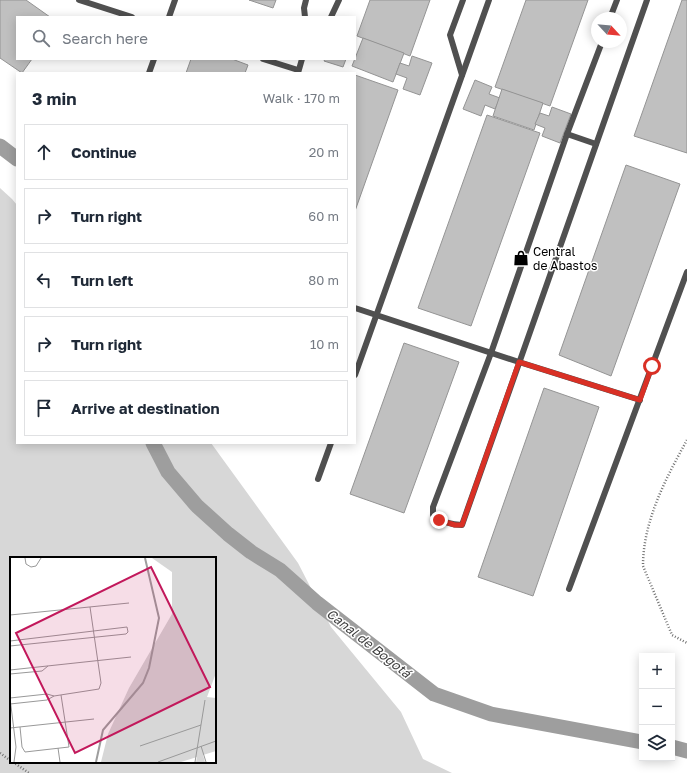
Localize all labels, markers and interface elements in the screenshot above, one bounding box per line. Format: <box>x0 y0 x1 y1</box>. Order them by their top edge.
north arrow <box>591 12 627 48</box>
search box <box>16 16 356 60</box>
icon: search <box>30 27 52 49</box>
text: Search here <box>62 29 148 47</box>
text: 3 min <box>32 88 76 109</box>
text: Walk · 170 m <box>263 90 340 106</box>
icon: ahead <box>33 141 55 163</box>
text: Continue <box>71 143 137 161</box>
text: 20 m <box>309 144 339 160</box>
icon: right <box>33 205 55 227</box>
text: Turn right <box>71 207 142 225</box>
text: 60 m <box>308 208 339 224</box>
place label: Central de Abastos <box>533 244 597 273</box>
shop icon: Central de Abastos <box>512 249 530 267</box>
icon: left <box>33 269 55 291</box>
text: Turn left <box>71 271 133 289</box>
text: 80 m <box>308 272 339 288</box>
icon: right <box>33 333 55 355</box>
text: Turn right <box>71 335 142 353</box>
text: 10 m <box>310 336 339 352</box>
route start <box>643 357 661 375</box>
icon: arrive <box>33 397 55 419</box>
text: Arrive at destination <box>71 399 220 417</box>
route end <box>430 511 448 529</box>
inset map <box>10 557 216 763</box>
water label: Canal de Bogotá <box>324 605 416 682</box>
map controls <box>639 653 675 761</box>
button: + <box>639 653 675 689</box>
button: − <box>639 689 675 725</box>
button: layers <box>639 725 675 761</box>

